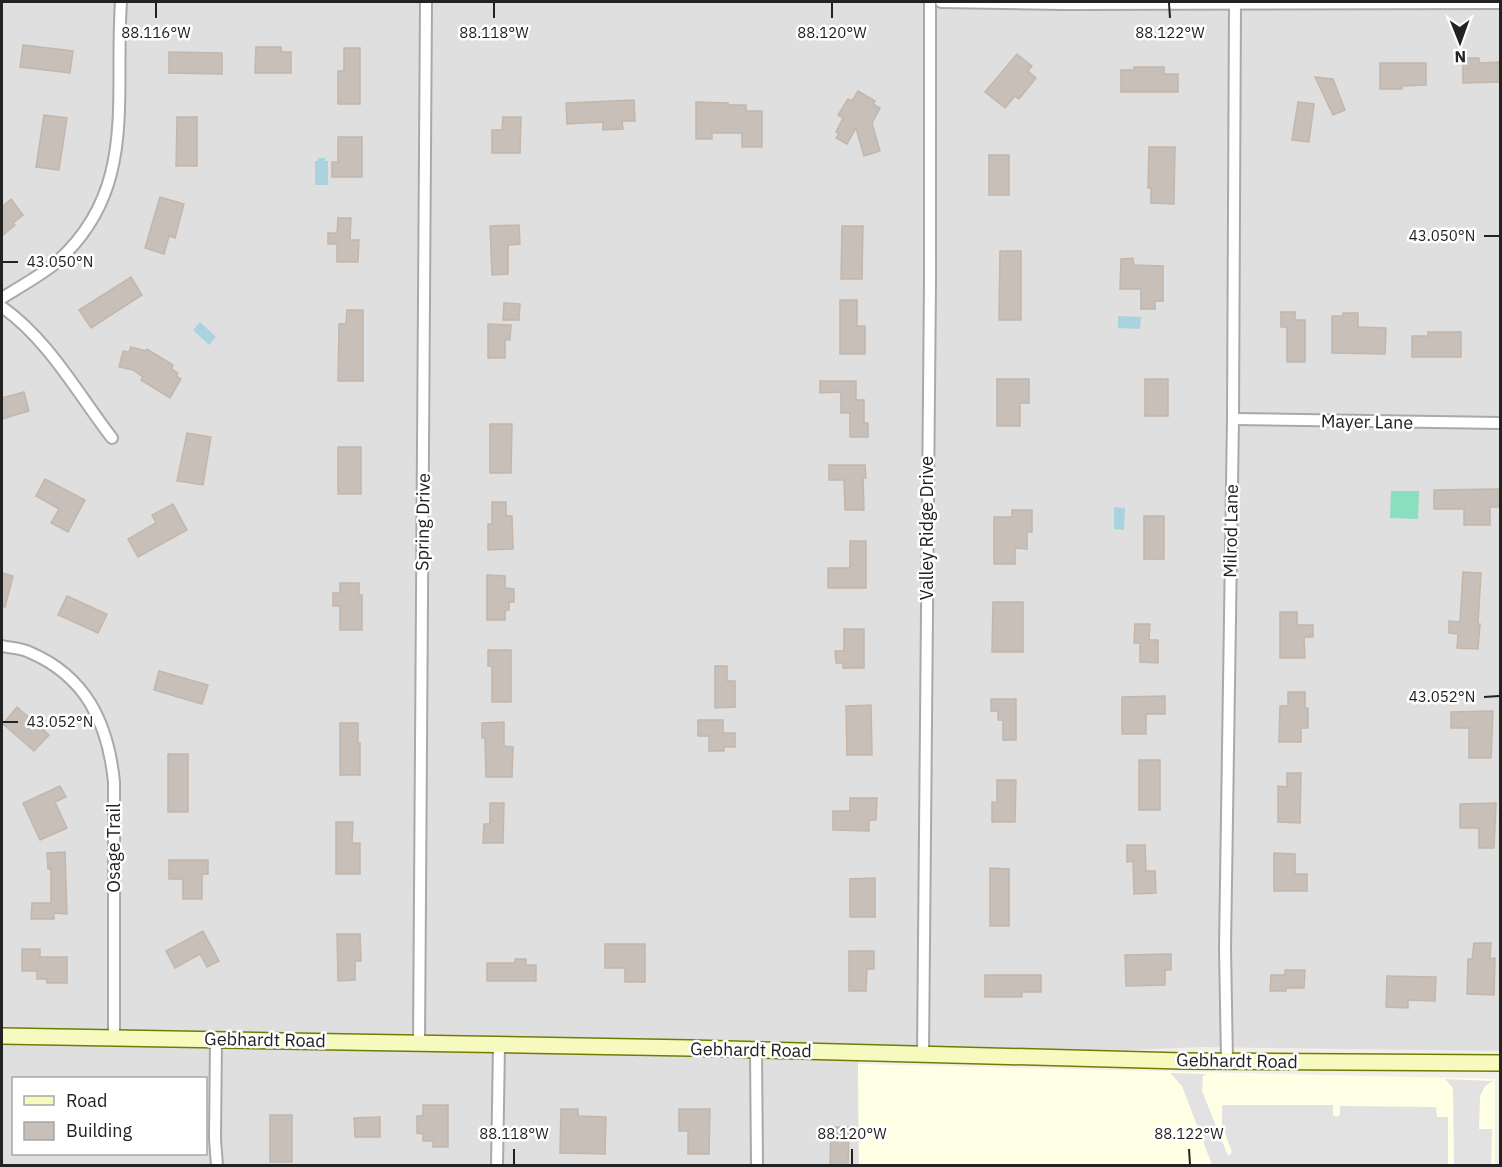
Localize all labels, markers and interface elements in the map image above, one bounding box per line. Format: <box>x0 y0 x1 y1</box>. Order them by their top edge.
north arrow <box>1430 12 1490 72</box>
text: 88.116°W <box>121 23 191 42</box>
text: 88.118°W <box>459 23 529 42</box>
text: 88.120°W <box>797 23 867 42</box>
text: 88.122°W <box>1135 23 1205 42</box>
text: N <box>1454 47 1466 67</box>
text: 43.050°N <box>1409 226 1475 245</box>
text: 43.050°N <box>27 252 93 271</box>
street label: Mayer Lane <box>1321 409 1414 434</box>
street label: Valley Ridge Drive <box>915 456 938 600</box>
street label: Spring Drive <box>410 473 435 571</box>
street label: Milrod Lane <box>1218 484 1243 578</box>
text: 43.052°N <box>1409 687 1475 706</box>
text: 43.052°N <box>27 712 93 731</box>
street label: Osage Trail <box>102 803 125 893</box>
street label: Gebhardt Road <box>204 1027 326 1052</box>
street label: Gebhardt Road <box>690 1037 812 1062</box>
street label: Gebhardt Road <box>1176 1048 1298 1073</box>
legend <box>12 1077 207 1155</box>
text: Road <box>66 1089 107 1112</box>
text: Building <box>66 1119 133 1142</box>
text: 88.118°W <box>479 1124 549 1143</box>
text: 88.120°W <box>817 1124 887 1143</box>
text: 88.122°W <box>1154 1124 1224 1143</box>

